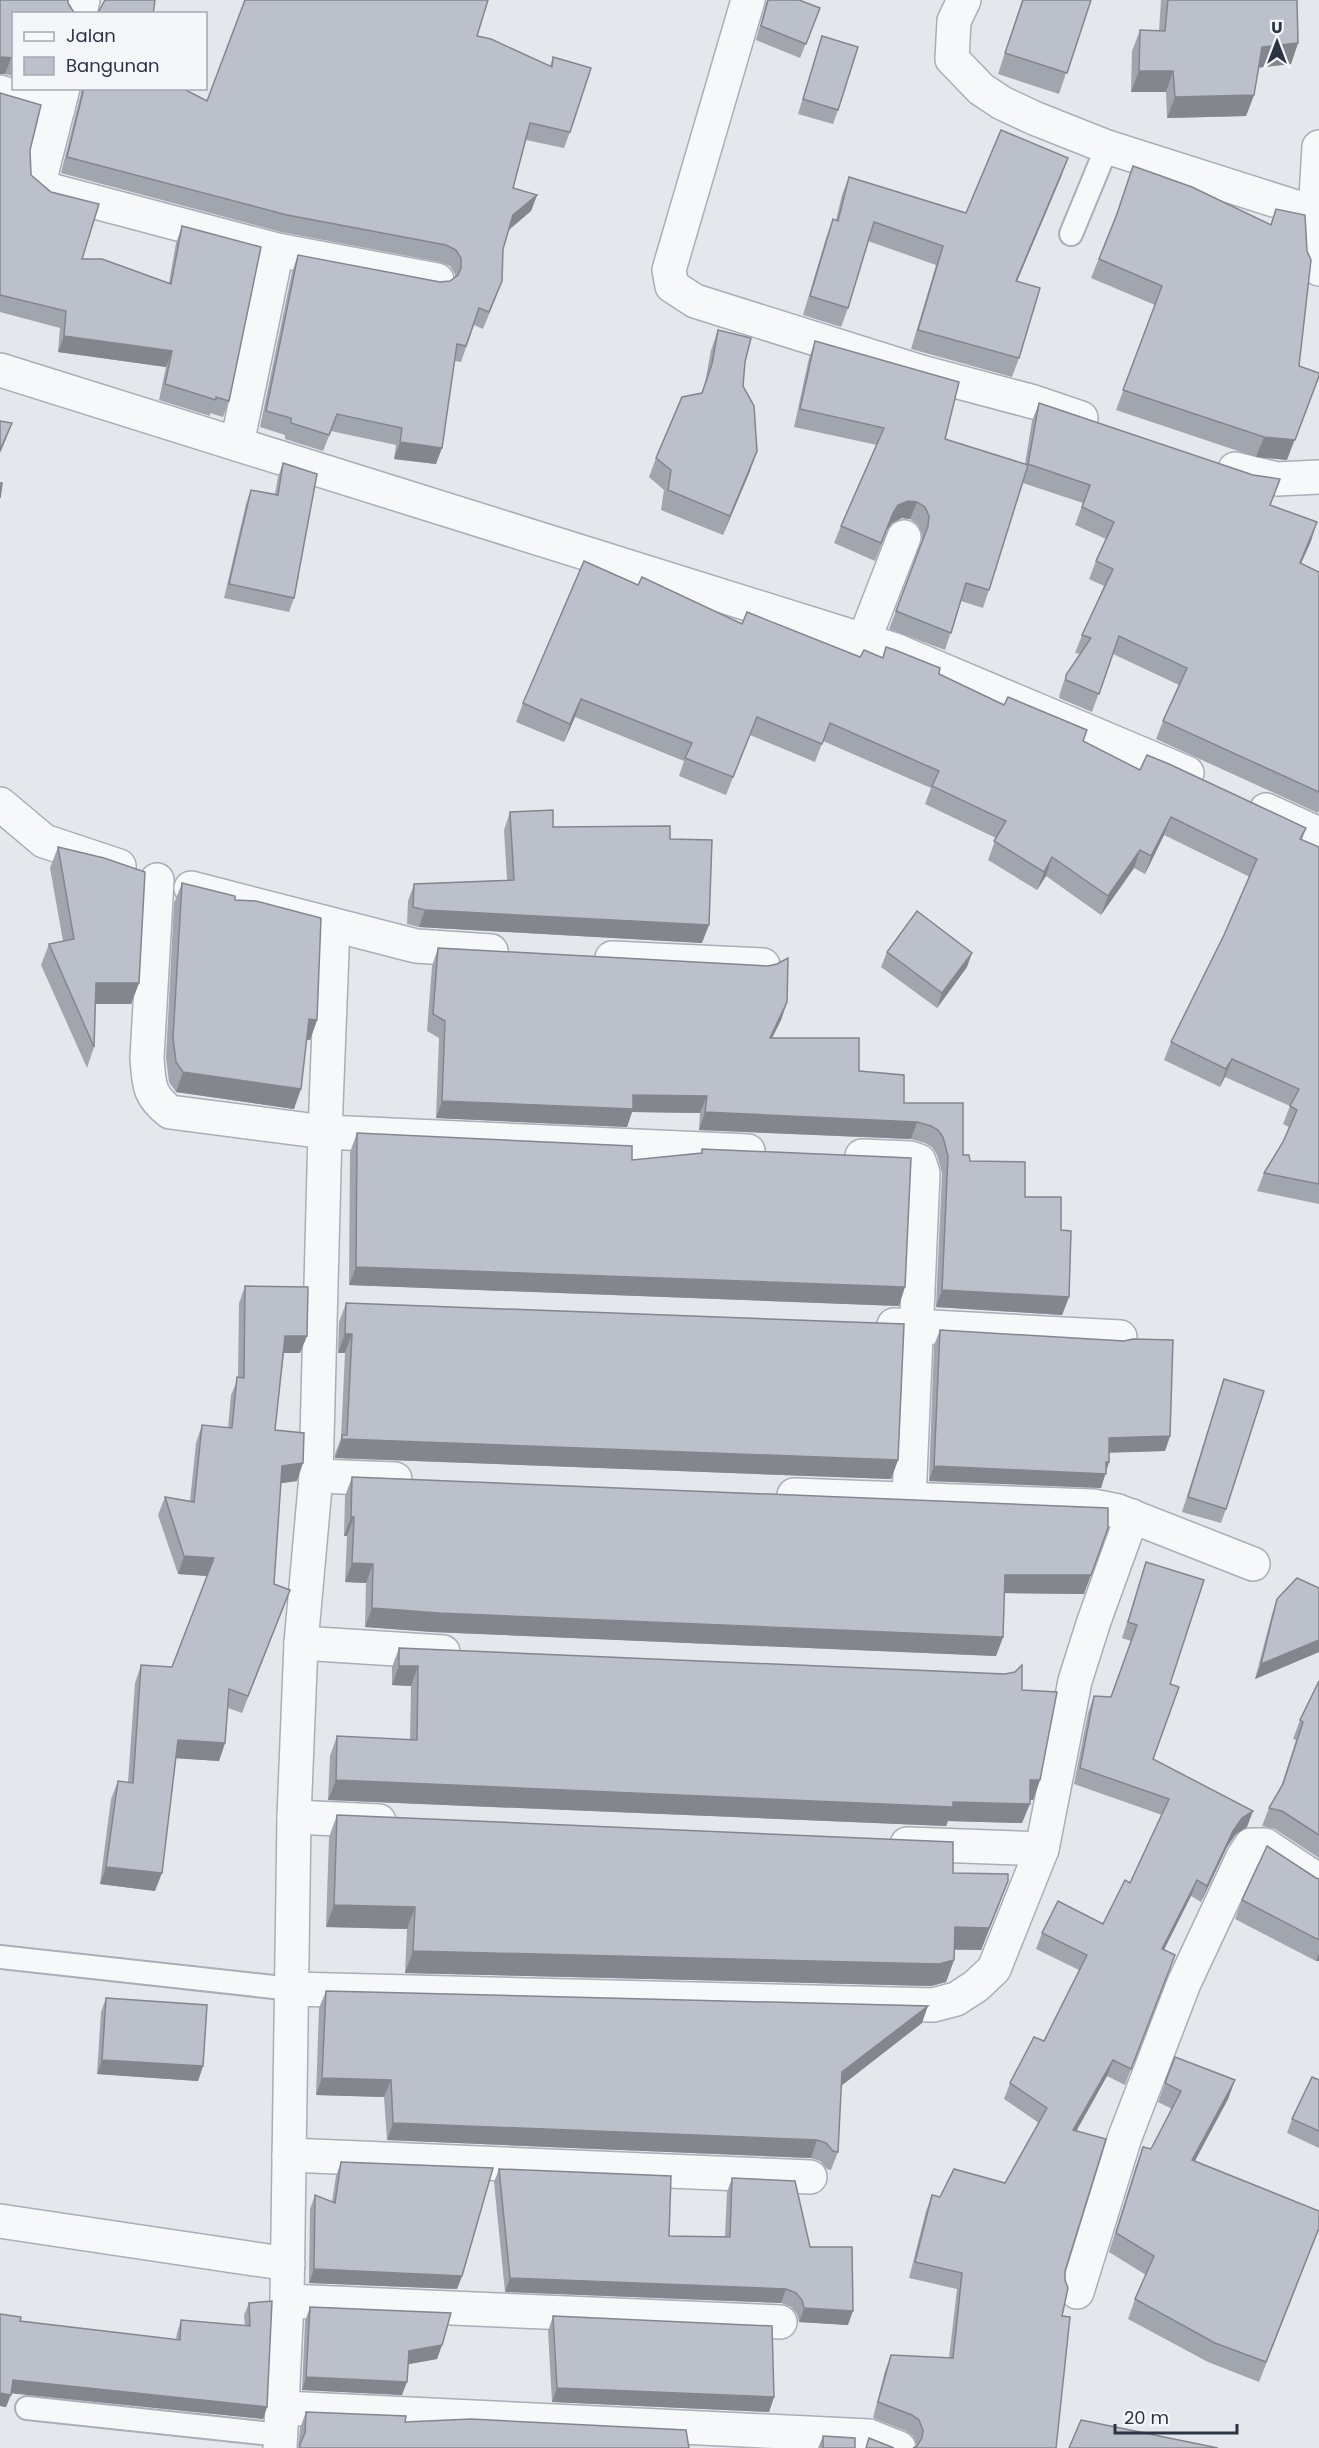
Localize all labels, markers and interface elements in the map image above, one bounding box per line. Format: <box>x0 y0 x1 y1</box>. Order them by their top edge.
legend <box>12 12 207 90</box>
north arrow <box>1247 12 1307 72</box>
text: U <box>1271 16 1283 39</box>
text: Jalan <box>66 23 116 48</box>
text: Bangunan <box>66 53 160 78</box>
scale bar <box>1115 2397 1236 2435</box>
text: 20 m <box>1124 2405 1169 2430</box>

